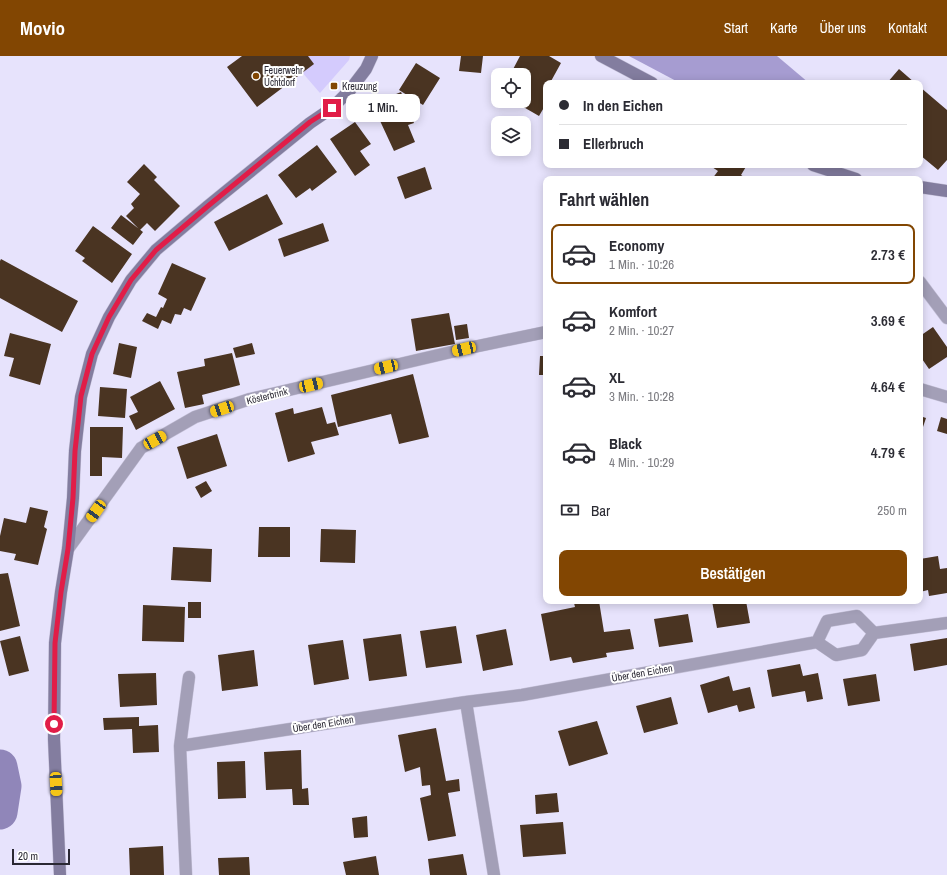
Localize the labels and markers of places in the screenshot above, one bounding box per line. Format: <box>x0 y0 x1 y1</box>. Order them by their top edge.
place label: Feuerwehr Uchtdorf <box>264 64 303 89</box>
marker: Feuerwehr Uchtdorf <box>251 71 261 81</box>
place label: Kreuzung <box>342 80 378 93</box>
marker: Kreuzung <box>329 81 339 91</box>

